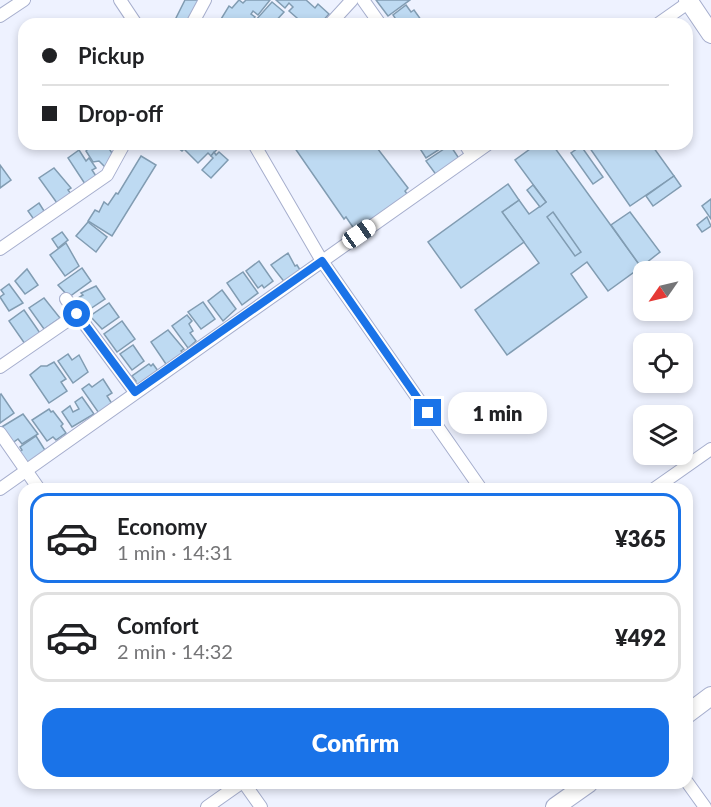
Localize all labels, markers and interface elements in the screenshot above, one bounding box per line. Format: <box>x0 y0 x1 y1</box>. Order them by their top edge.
text: Pickup <box>78 42 144 69</box>
text: Drop-off <box>78 100 163 127</box>
car <box>339 216 379 252</box>
north arrow <box>633 261 693 321</box>
map controls <box>633 261 693 465</box>
route start <box>63 300 90 327</box>
button: locate <box>633 333 693 393</box>
callout: 1 min <box>449 392 548 434</box>
route end <box>414 399 441 426</box>
text: 1 min <box>473 401 522 425</box>
button: layers <box>633 405 693 465</box>
icon: car <box>45 511 99 565</box>
text: Economy <box>117 513 207 540</box>
text: ¥365 <box>615 525 666 552</box>
text: 1 min · 14:31 <box>117 540 233 564</box>
icon: car <box>45 610 99 664</box>
text: Comfort <box>117 612 199 639</box>
text: ¥492 <box>615 624 666 651</box>
text: 2 min · 14:32 <box>117 639 233 663</box>
button: Confirm <box>42 708 669 777</box>

